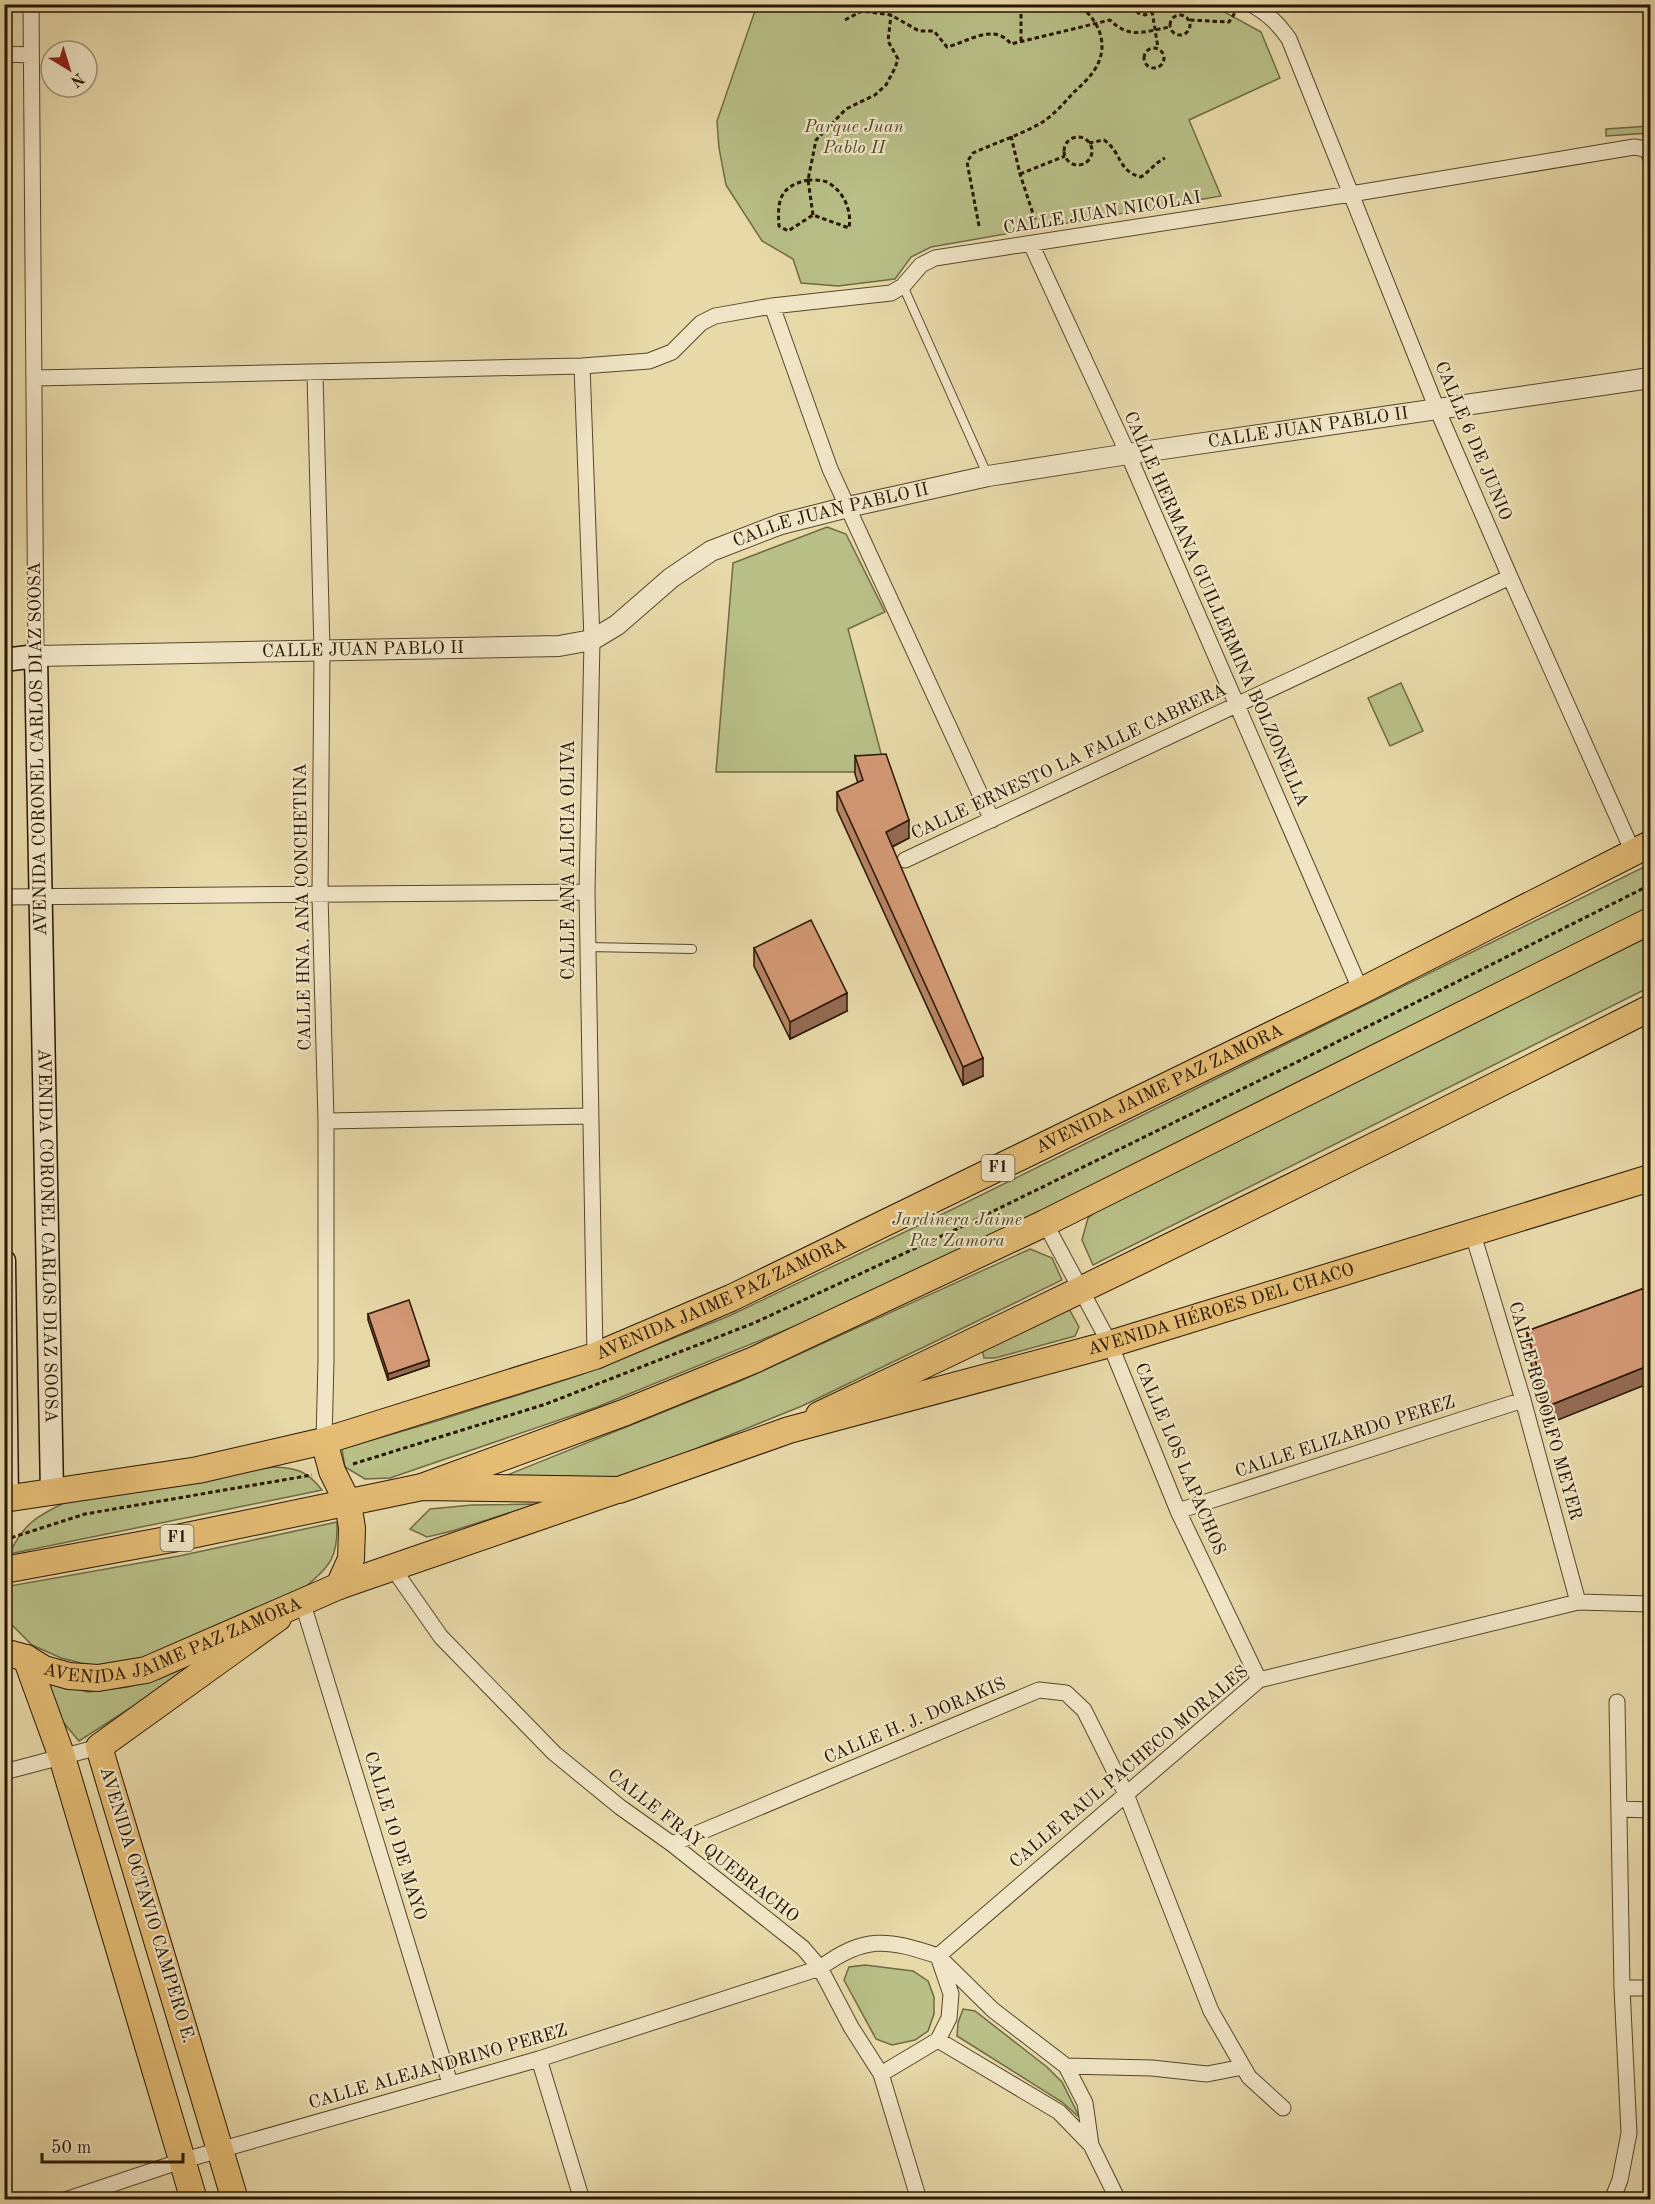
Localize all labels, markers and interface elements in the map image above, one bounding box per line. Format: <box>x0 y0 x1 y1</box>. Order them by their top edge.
north arrow <box>39 39 99 99</box>
text: N <box>67 69 87 90</box>
park label: Parque Juan Pablo II <box>803 118 904 157</box>
street label: CALLE JUAN NICOLAI <box>1002 188 1202 238</box>
street label: CALLE 6 DE JUNIO <box>1431 359 1515 523</box>
street label: CALLE JUAN PABLO II <box>1207 404 1410 451</box>
street label: CALLE HERMANA GUILLERMINA BOLZONELLA <box>1120 409 1312 809</box>
street label: CALLE JUAN PABLO II <box>730 480 930 551</box>
street label: AVENIDA CORONEL CARLOS DIAZ SOOSA <box>26 561 50 936</box>
street label: CALLE JUAN PABLO II <box>262 639 464 661</box>
street label: CALLE ERNESTO LA FALLE CABRERA <box>909 681 1230 843</box>
street label: CALLE ANA ALICIA OLIVA <box>560 740 578 980</box>
street label: CALLE HNA. ANA CONCHETINA <box>291 763 315 1051</box>
street label: AVENIDA JAIME PAZ ZAMORA <box>1033 1021 1286 1157</box>
street label: AVENIDA CORONEL CARLOS DIAZ SOOSA <box>35 1048 60 1423</box>
road number: F1 <box>982 1155 1014 1181</box>
park label: Jardinera Jaime Paz Zamora <box>892 1211 1022 1250</box>
street label: AVENIDA JAIME PAZ ZAMORA <box>593 1234 850 1364</box>
street label: AVENIDA HÉROES DEL CHACO <box>1086 1260 1357 1359</box>
street label: CALLE RODOLFO MEYER <box>1505 1300 1585 1522</box>
street label: CALLE LOS LAPACHOS <box>1131 1360 1229 1558</box>
street label: CALLE ELIZARDO PEREZ <box>1233 1393 1457 1481</box>
road number: F1 <box>160 1525 194 1551</box>
street label: AVENIDA JAIME PAZ ZAMORA <box>41 1594 305 1687</box>
street label: CALLE RAUL PACHECO MORALES <box>1006 1662 1252 1872</box>
street label: CALLE H. J. DORAKIS <box>821 1674 1009 1768</box>
street label: CALLE 10 DE MAYO <box>361 1749 429 1923</box>
street label: AVENIDA OCTAVIO CAMPERO E. <box>96 1765 198 2045</box>
street label: CALLE FRAY QUEBRACHO <box>604 1766 802 1926</box>
street label: CALLE ALEJANDRINO PEREZ <box>307 2021 569 2113</box>
scale bar <box>42 2126 183 2164</box>
text: 50 m <box>51 2139 91 2157</box>

